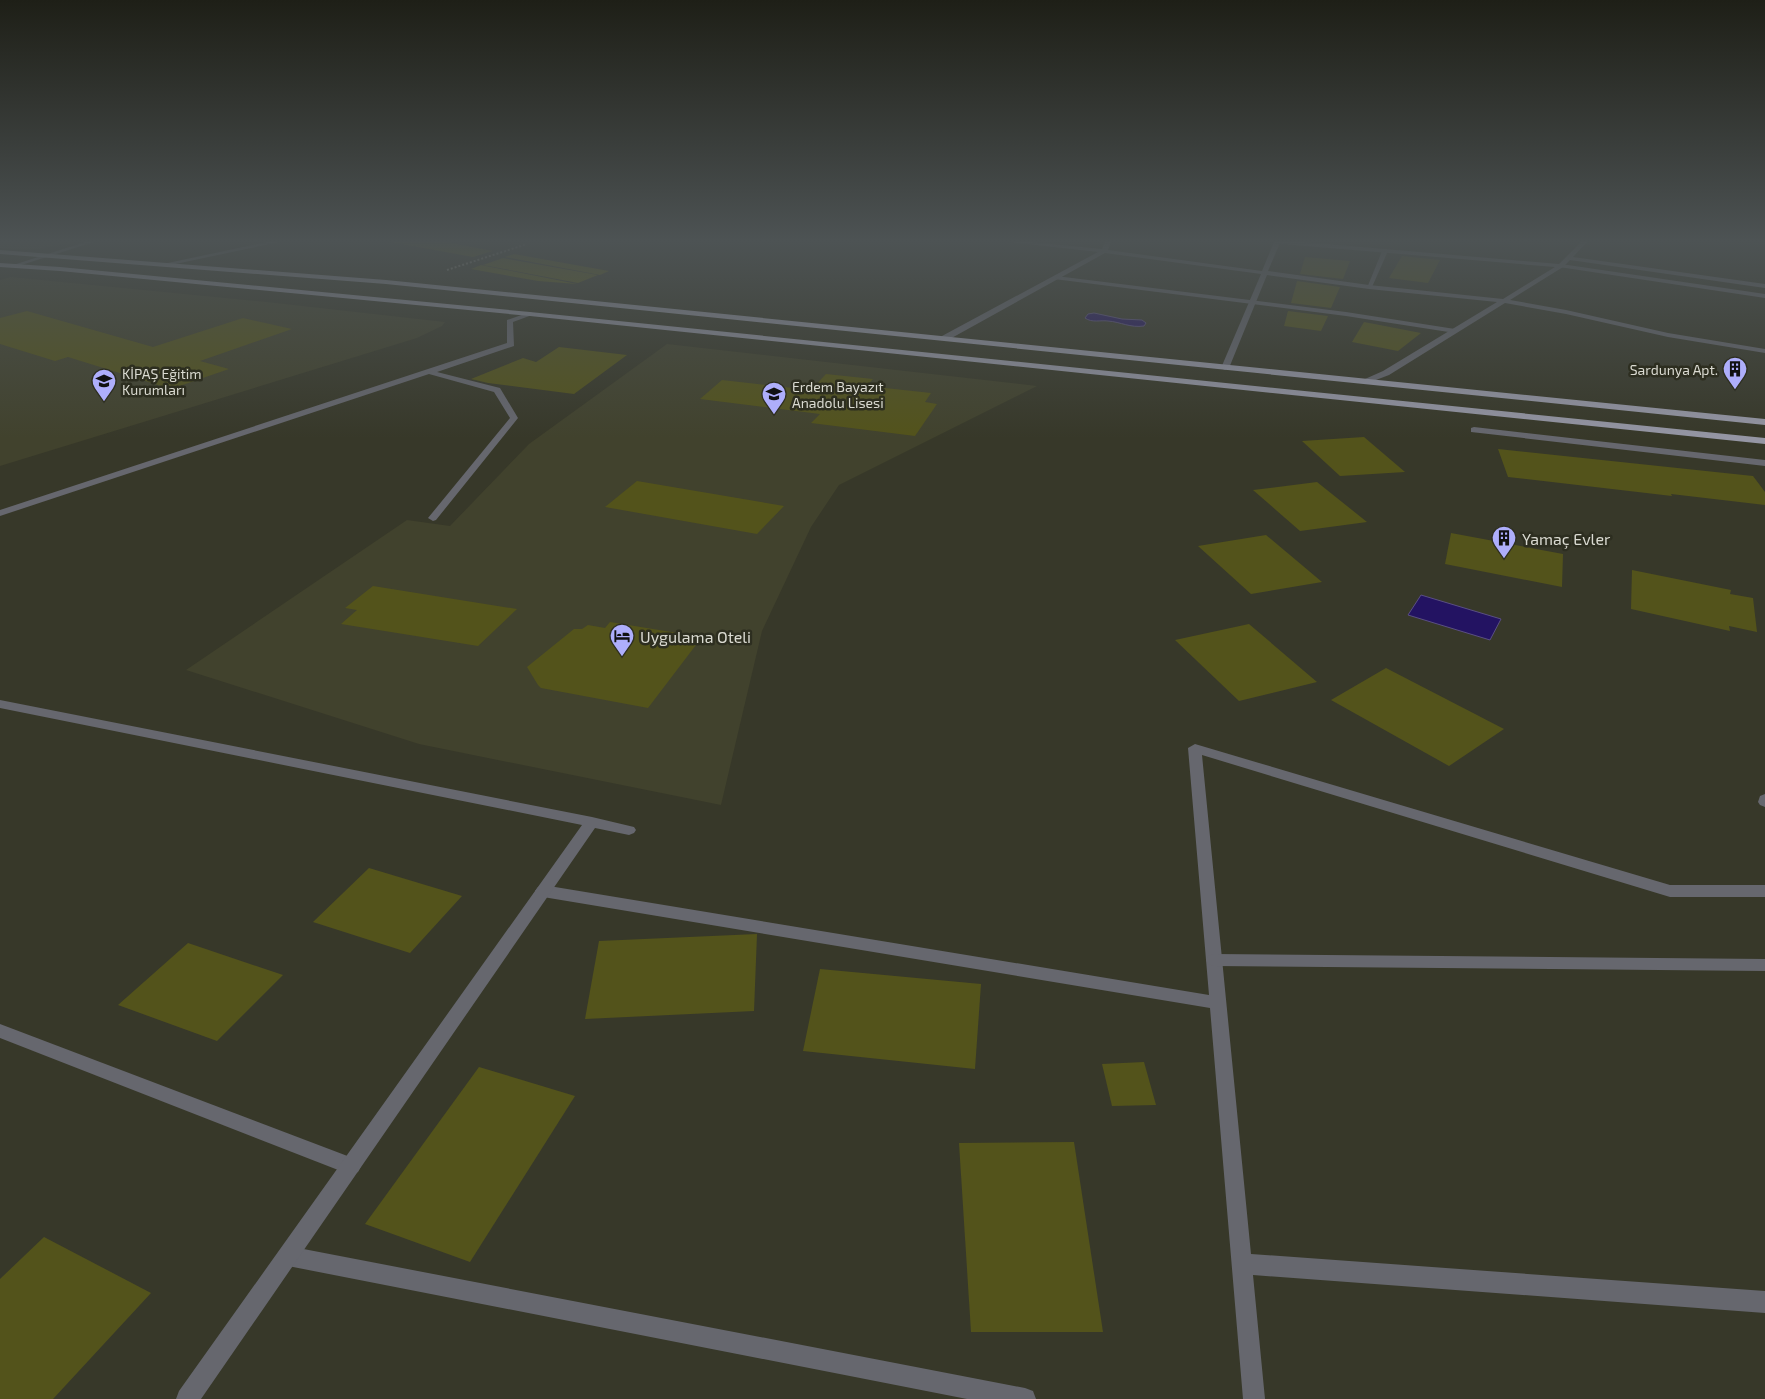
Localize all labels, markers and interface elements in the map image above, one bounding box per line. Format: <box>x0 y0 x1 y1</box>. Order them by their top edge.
building icon: Sardunya Apt. <box>1722 356 1748 390</box>
place label: Sardunya Apt. <box>1630 361 1718 378</box>
place label: KİPAŞ Eğitim Kurumları <box>122 365 202 398</box>
school or university icon: KİPAŞ Eğitim Kurumları <box>91 368 117 402</box>
place label: Erdem Bayazıt Anadolu Lisesi <box>792 378 884 411</box>
school or university icon: Erdem Bayazıt Anadolu Lisesi <box>761 381 787 415</box>
building icon: Yamaç Evler <box>1491 525 1517 559</box>
place label: Yamaç Evler <box>1522 529 1611 549</box>
hotel icon: Uygulama Oteli <box>609 623 635 657</box>
place label: Uygulama Oteli <box>640 627 751 646</box>

